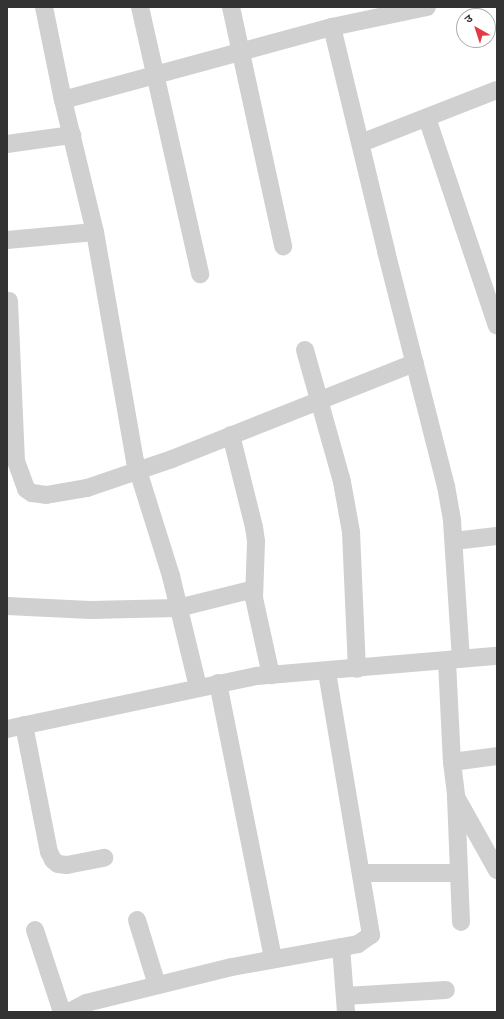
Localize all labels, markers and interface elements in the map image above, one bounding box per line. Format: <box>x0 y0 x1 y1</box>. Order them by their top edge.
north arrow <box>456 8 496 48</box>
text: उ <box>462 11 476 27</box>

